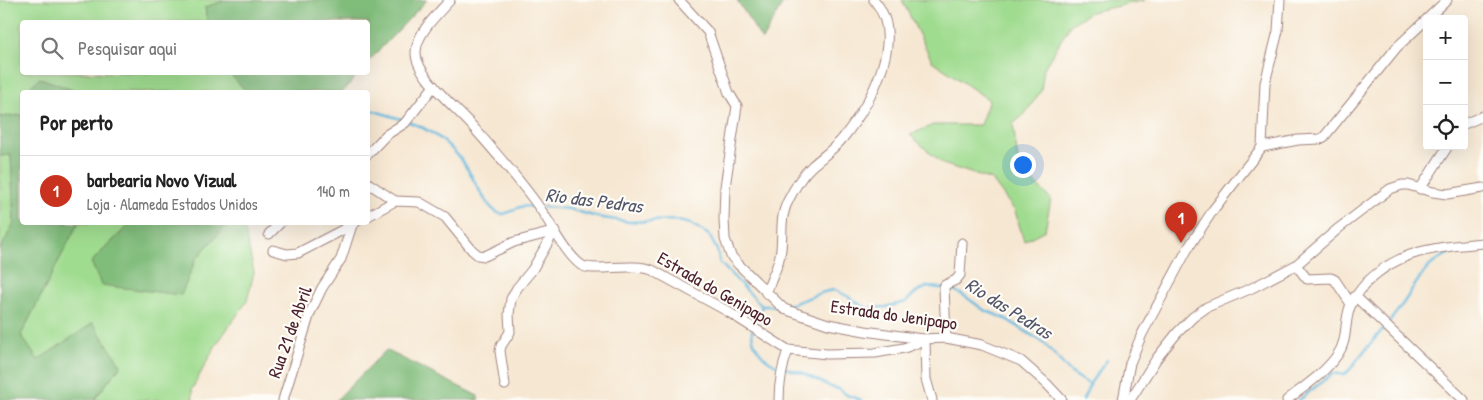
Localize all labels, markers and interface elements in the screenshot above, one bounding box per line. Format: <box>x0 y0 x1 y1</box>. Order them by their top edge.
map controls <box>1423 15 1468 150</box>
button: + <box>1423 15 1468 60</box>
search box <box>20 20 370 75</box>
icon: search <box>38 34 66 62</box>
text: Pesquisar aqui <box>78 35 177 61</box>
button: − <box>1423 60 1468 105</box>
button: locate <box>1423 105 1468 150</box>
text: Por perto <box>40 108 113 137</box>
your location <box>1010 152 1036 178</box>
text: barbearia Novo Vizual <box>87 167 236 193</box>
text: 1 <box>53 180 59 202</box>
text: 140 m <box>316 180 350 202</box>
water label: Rio das Pedras <box>544 181 646 219</box>
text: Loja · Alameda Estados Unidos <box>87 193 258 215</box>
pin: 1 <box>1165 202 1197 243</box>
street label: Estrada do Genipapo <box>653 245 778 332</box>
water label: Rio das Pedras <box>961 271 1059 346</box>
street label: Rua 21 de Abril <box>261 282 318 381</box>
street label: Estrada do Jenipapo <box>829 293 959 336</box>

